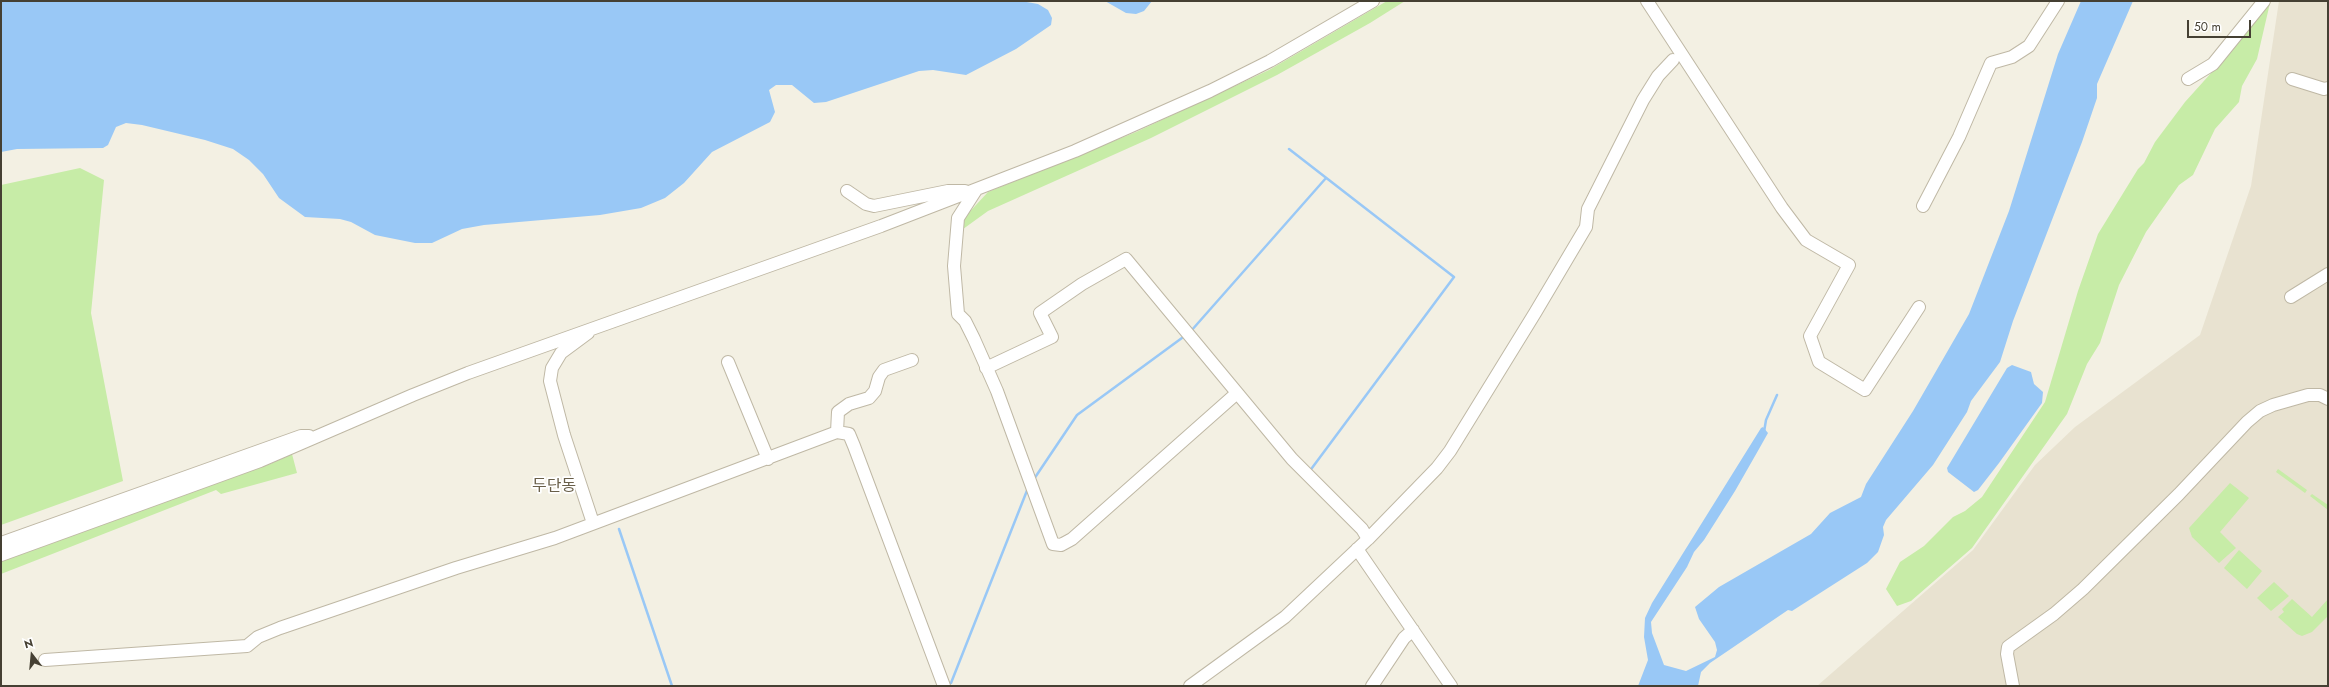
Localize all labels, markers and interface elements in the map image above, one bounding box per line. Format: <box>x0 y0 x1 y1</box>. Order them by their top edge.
scale bar <box>2189 12 2253 38</box>
text: 50 m <box>2194 18 2221 36</box>
district label: 두단동 <box>532 477 576 497</box>
north arrow <box>12 635 52 675</box>
text: N <box>22 635 35 652</box>

